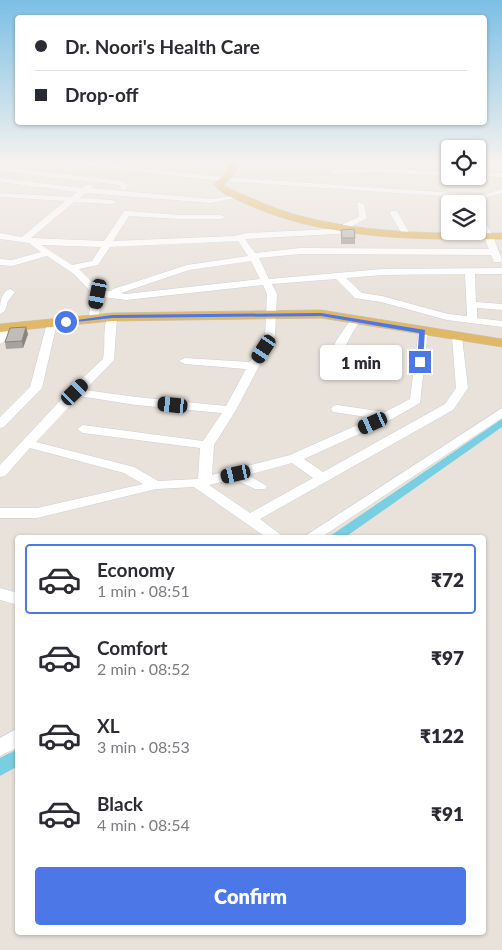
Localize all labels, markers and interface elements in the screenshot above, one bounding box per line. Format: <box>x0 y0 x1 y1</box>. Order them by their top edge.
text: Dr. Noori's Health Care <box>65 35 260 58</box>
text: Drop-off <box>65 83 139 106</box>
map controls <box>441 140 486 240</box>
button: locate <box>441 140 486 185</box>
button: layers <box>441 195 486 240</box>
car <box>87 278 108 310</box>
route start <box>55 311 77 333</box>
car <box>249 332 278 366</box>
callout: 1 min <box>320 344 402 380</box>
route end <box>409 351 431 373</box>
text: 1 min <box>341 353 381 372</box>
car <box>58 376 91 408</box>
car <box>157 396 188 414</box>
car <box>356 410 389 436</box>
car <box>219 463 252 485</box>
icon: car <box>37 557 82 602</box>
text: Economy <box>97 558 175 581</box>
text: ₹72 <box>431 568 464 591</box>
text: 1 min · 08:51 <box>97 581 190 600</box>
icon: car <box>37 635 82 680</box>
text: Comfort <box>97 636 168 659</box>
text: ₹97 <box>431 646 464 669</box>
text: 2 min · 08:52 <box>97 659 190 678</box>
icon: car <box>37 713 82 758</box>
text: XL <box>97 714 120 737</box>
text: ₹122 <box>420 724 464 747</box>
text: 3 min · 08:53 <box>97 737 190 756</box>
icon: car <box>37 791 82 836</box>
text: Black <box>97 792 143 815</box>
text: ₹91 <box>431 802 464 825</box>
text: 4 min · 08:54 <box>97 815 190 834</box>
button: Confirm <box>35 867 466 925</box>

